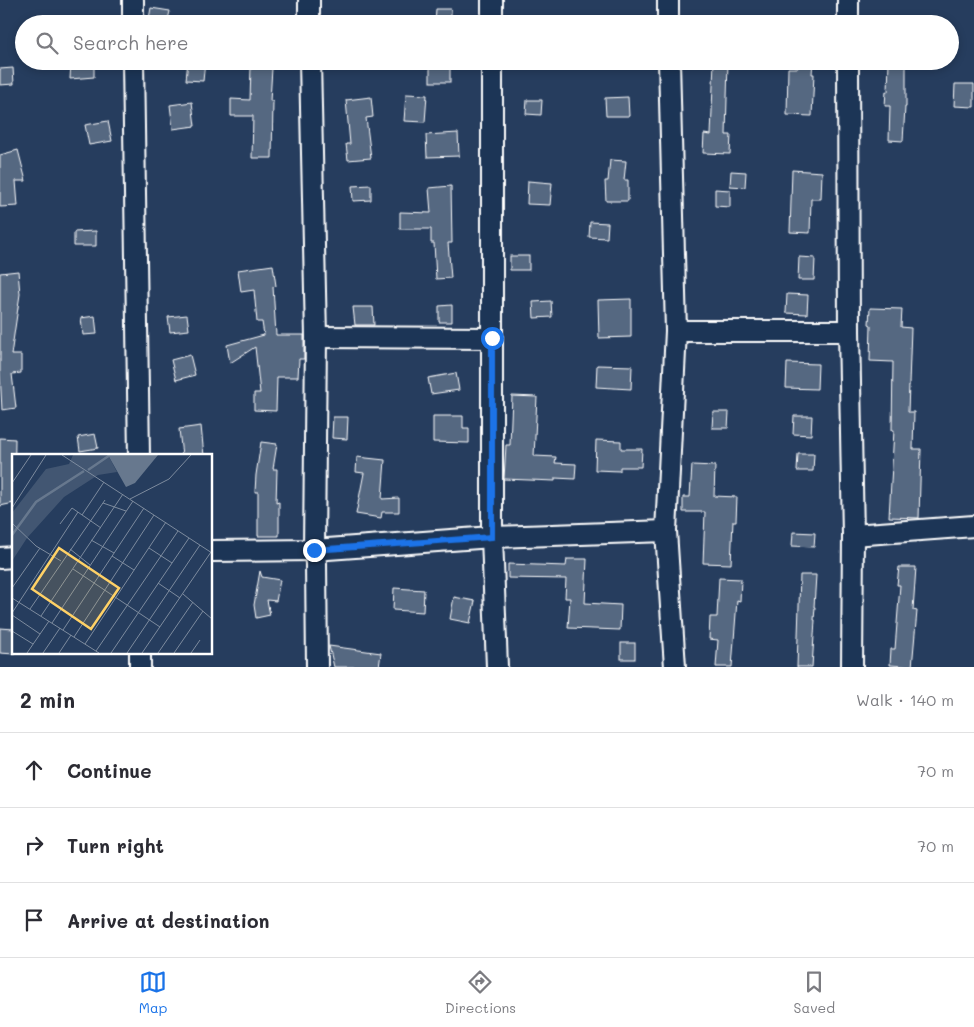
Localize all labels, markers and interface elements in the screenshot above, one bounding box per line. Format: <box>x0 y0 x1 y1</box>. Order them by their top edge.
search box <box>15 15 959 70</box>
icon: search <box>33 29 61 57</box>
text: Search here <box>73 30 189 55</box>
route start <box>481 327 504 350</box>
inset map <box>12 454 212 654</box>
route end <box>303 539 326 562</box>
text: 2 min <box>20 686 75 713</box>
text: Walk · 140 m <box>856 689 954 710</box>
icon: ahead <box>20 756 48 784</box>
text: Continue <box>67 758 152 783</box>
text: 70 m <box>917 760 954 781</box>
icon: right <box>20 831 48 859</box>
text: Turn right <box>67 833 164 858</box>
text: 70 m <box>917 835 954 856</box>
icon: arrive <box>20 906 48 934</box>
text: Arrive at destination <box>67 908 270 933</box>
tab: Map <box>139 968 167 1017</box>
tab: Directions <box>445 968 516 1017</box>
tab: Saved <box>794 968 835 1017</box>

